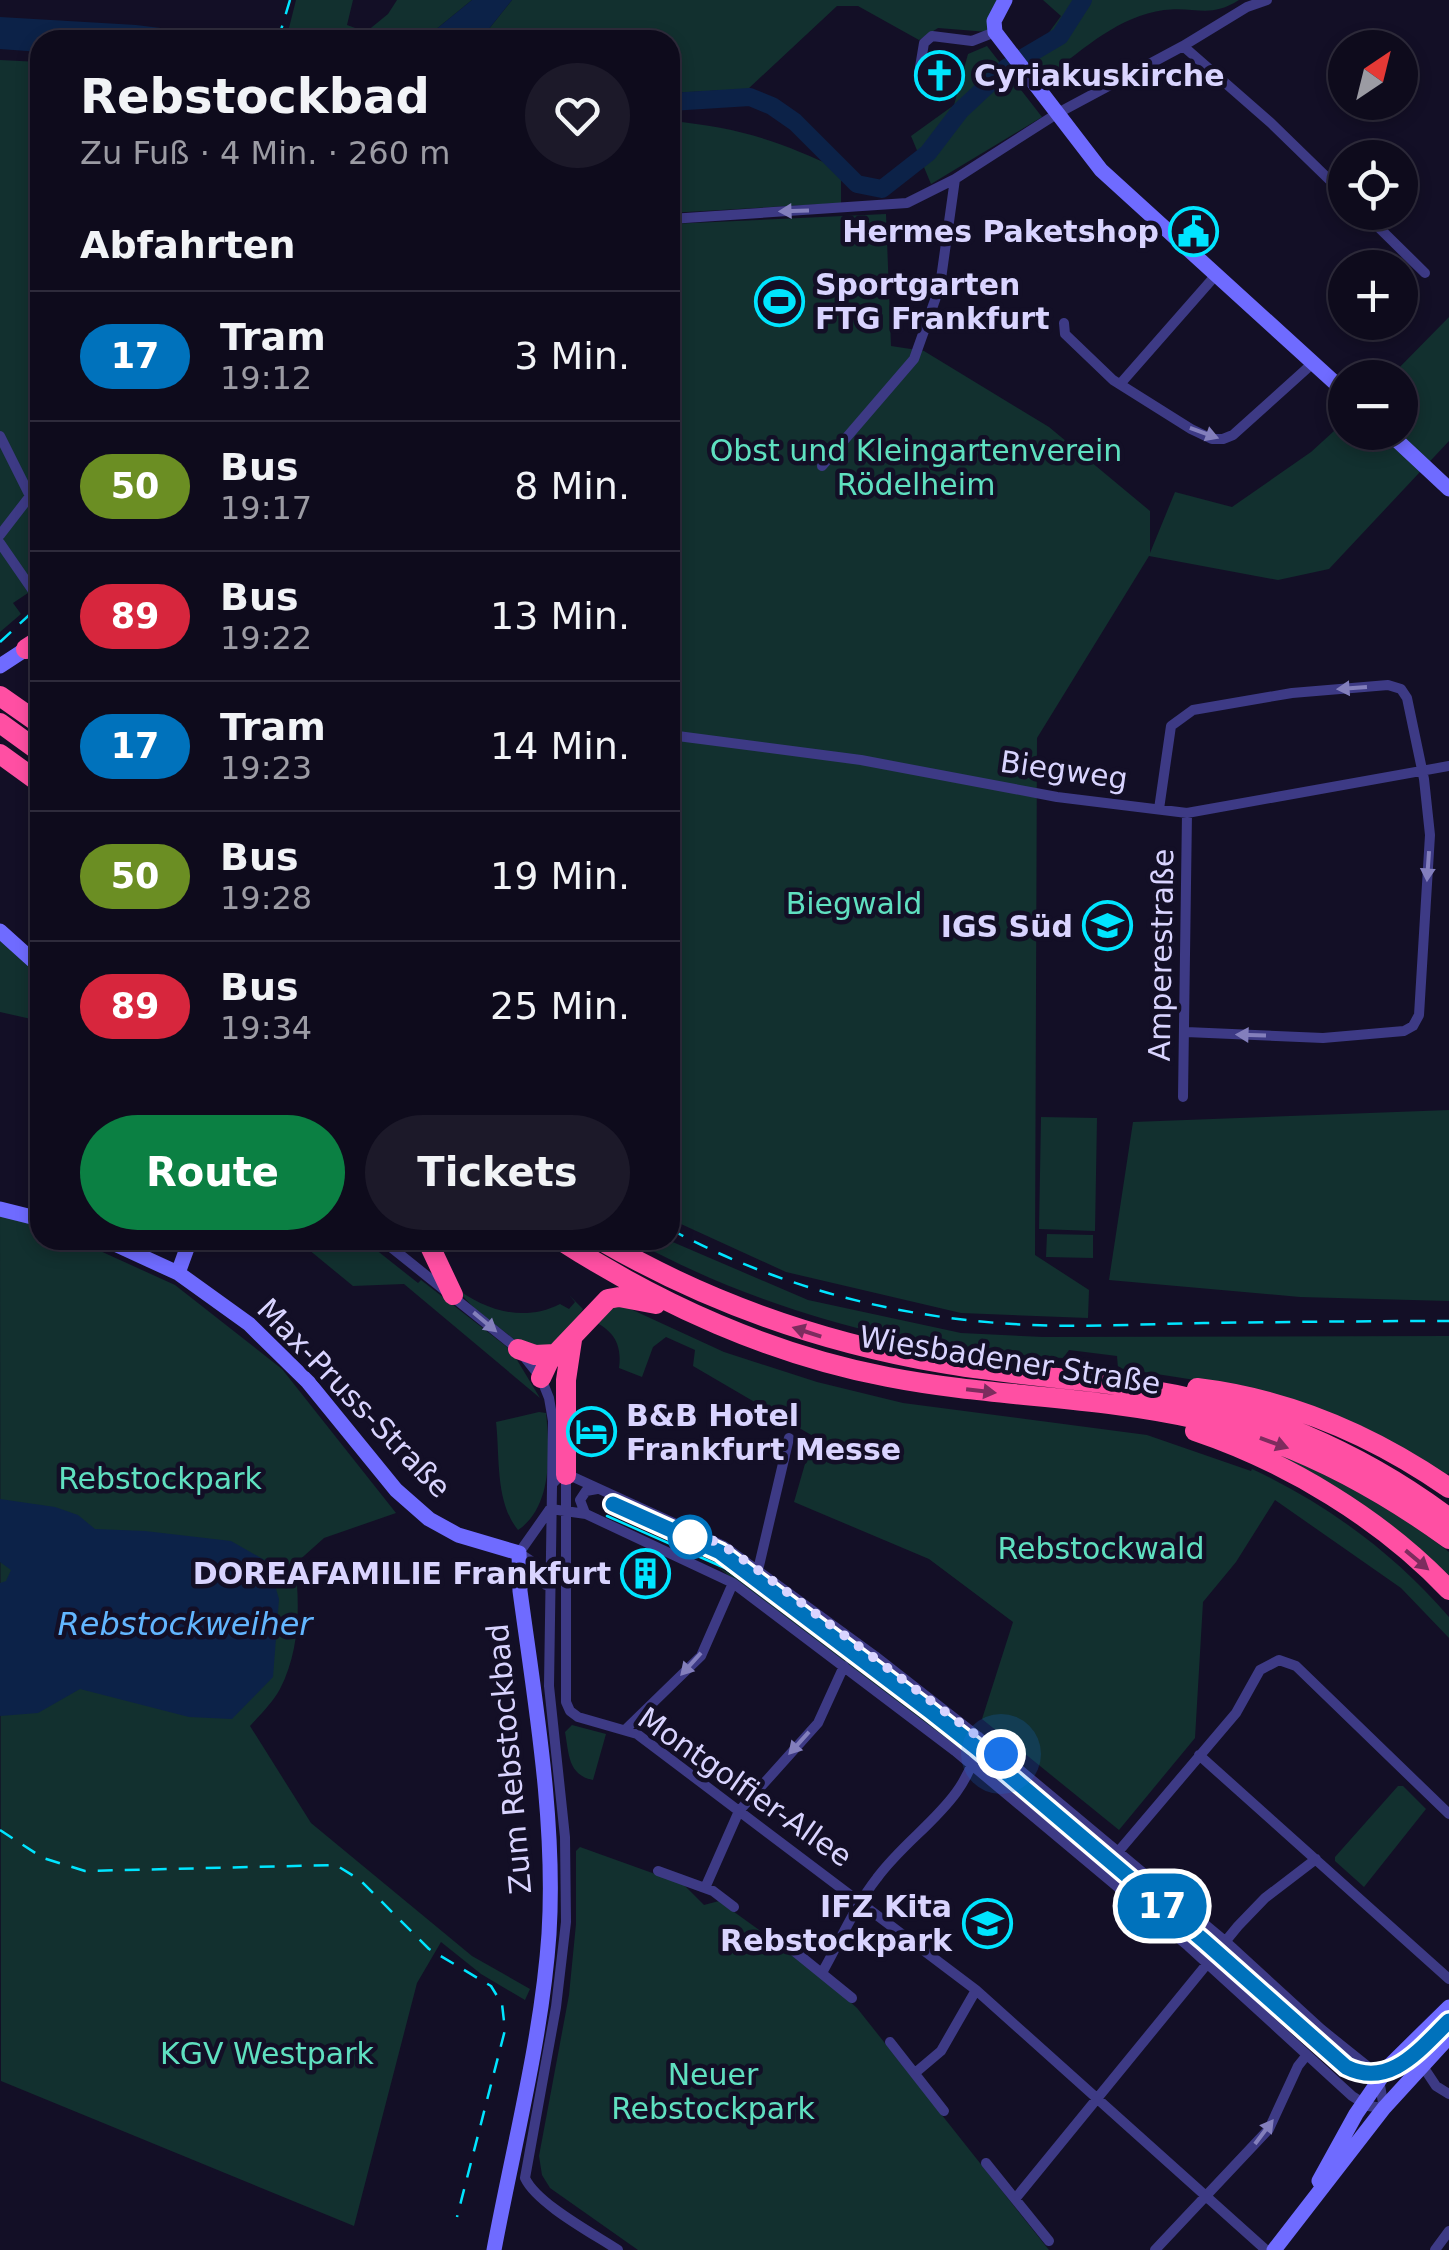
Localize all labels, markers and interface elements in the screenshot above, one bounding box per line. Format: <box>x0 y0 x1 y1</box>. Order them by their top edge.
north arrow <box>1328 30 1418 120</box>
map controls <box>1328 30 1418 450</box>
church icon: Cyriakuskirche <box>913 49 965 101</box>
place label: Cyriakuskirche <box>974 58 1225 93</box>
button: heart <box>525 63 630 168</box>
text: Rebstockbad <box>80 68 430 124</box>
text: Zu Fuß · 4 Min. · 260 m <box>80 134 450 172</box>
button: locate <box>1328 140 1418 230</box>
one-way arrow <box>778 204 810 220</box>
public building icon: Hermes Paketshop <box>1168 205 1220 257</box>
place label: Hermes Paketshop <box>842 214 1159 249</box>
text: Abfahrten <box>80 223 296 267</box>
button: + <box>1328 250 1418 340</box>
place label: Sportgarten FTG Frankfurt <box>815 267 1050 336</box>
sports icon: Sportgarten FTG Frankfurt <box>754 275 806 327</box>
text: Tram <box>220 315 326 359</box>
text: 3 Min. <box>514 334 630 378</box>
text: 17 <box>111 336 159 376</box>
text: 19:12 <box>220 359 312 397</box>
button: − <box>1328 360 1418 450</box>
one-way arrow <box>1189 426 1219 441</box>
park label: Obst und Kleingartenverein Rödelheim <box>710 433 1122 502</box>
text: Bus <box>220 445 299 489</box>
text: 8 Min. <box>514 464 630 508</box>
text: 50 <box>111 466 159 506</box>
text: 19:17 <box>220 489 312 527</box>
text: Bus <box>220 575 299 619</box>
text: 13 Min. <box>490 594 630 638</box>
text: 89 <box>111 596 159 636</box>
text: 19:22 <box>220 619 312 657</box>
one-way arrow <box>1336 680 1368 696</box>
text: Tram <box>220 705 326 749</box>
text: 14 Min. <box>490 724 630 768</box>
text: 17 <box>111 726 159 766</box>
street label: Biegweg <box>998 744 1130 796</box>
text: 19:23 <box>220 749 312 787</box>
text: Bus <box>220 835 299 879</box>
street label: Amperestraße <box>1142 848 1180 1062</box>
one-way arrow <box>1420 851 1436 883</box>
text: 19 Min. <box>490 854 630 898</box>
text: 50 <box>111 856 159 896</box>
text: 19:28 <box>220 879 312 917</box>
park label: Biegwald <box>786 886 922 921</box>
school or university icon: IGS Süd <box>1082 900 1134 952</box>
place label: IGS Süd <box>941 909 1073 944</box>
text: Bus <box>220 965 299 1009</box>
text: 25 Min. <box>490 984 630 1028</box>
text: 89 <box>111 986 159 1026</box>
text: 19:34 <box>220 1009 312 1047</box>
one-way arrow <box>1235 1027 1267 1043</box>
button: Route <box>80 1115 345 1230</box>
button: Tickets <box>365 1115 630 1230</box>
street label: Max-Pruss-Straße <box>250 1291 458 1505</box>
one-way arrow <box>473 1311 498 1332</box>
street label: Wiesbadener Straße <box>857 1319 1163 1401</box>
one-way arrow <box>792 1323 822 1338</box>
one-way arrow <box>965 1383 997 1399</box>
place label: B&B Hotel Frankfurt Messe <box>626 1398 901 1467</box>
hotel icon: B&B Hotel Frankfurt Messe <box>565 1406 617 1458</box>
one-way arrow <box>1260 1436 1290 1451</box>
park label: Rebstockpark <box>58 1461 262 1496</box>
unlabelled marker <box>669 1516 711 1558</box>
park label: Rebstockwald <box>998 1531 1204 1566</box>
building icon: DOREAFAMILIE Frankfurt <box>620 1547 672 1599</box>
one-way arrow <box>1404 1548 1429 1570</box>
place label: DOREAFAMILIE Frankfurt <box>193 1556 611 1591</box>
water label: Rebstockweiher <box>57 1605 314 1643</box>
street label: Zum Rebstockbad <box>480 1622 538 1896</box>
one-way arrow <box>680 1651 703 1675</box>
street label: Montgolfier-Allee <box>631 1700 859 1874</box>
your location <box>976 1729 1026 1779</box>
one-way arrow <box>788 1731 811 1755</box>
line badge: 17 <box>1117 1874 1207 1938</box>
text: 17 <box>1138 1886 1186 1926</box>
place label: IFZ Kita Rebstockpark <box>720 1889 953 1958</box>
school or university icon: IFZ Kita Rebstockpark <box>961 1897 1013 1949</box>
park label: KGV Westpark <box>160 2036 375 2071</box>
park label: Neuer Rebstockpark <box>611 2057 815 2126</box>
one-way arrow <box>1253 2119 1274 2145</box>

